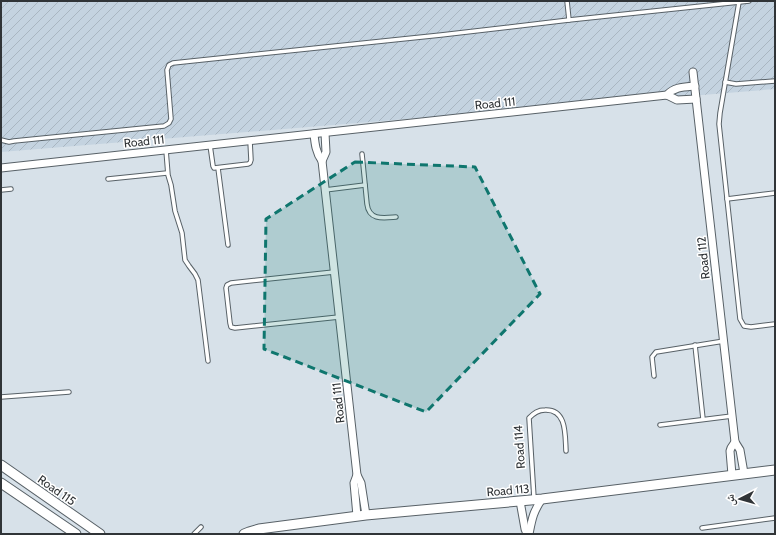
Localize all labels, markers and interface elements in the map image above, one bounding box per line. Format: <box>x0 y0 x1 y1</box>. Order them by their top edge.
street label: Road 111 <box>474 93 516 113</box>
street label: Road 111 <box>123 131 165 151</box>
street label: Road 112 <box>693 236 713 280</box>
street label: Road 111 <box>328 382 348 424</box>
street label: Road 114 <box>510 425 528 469</box>
street label: Road 115 <box>35 472 79 508</box>
north arrow <box>720 479 760 519</box>
street label: Road 113 <box>486 481 530 499</box>
text: ش <box>722 493 739 507</box>

